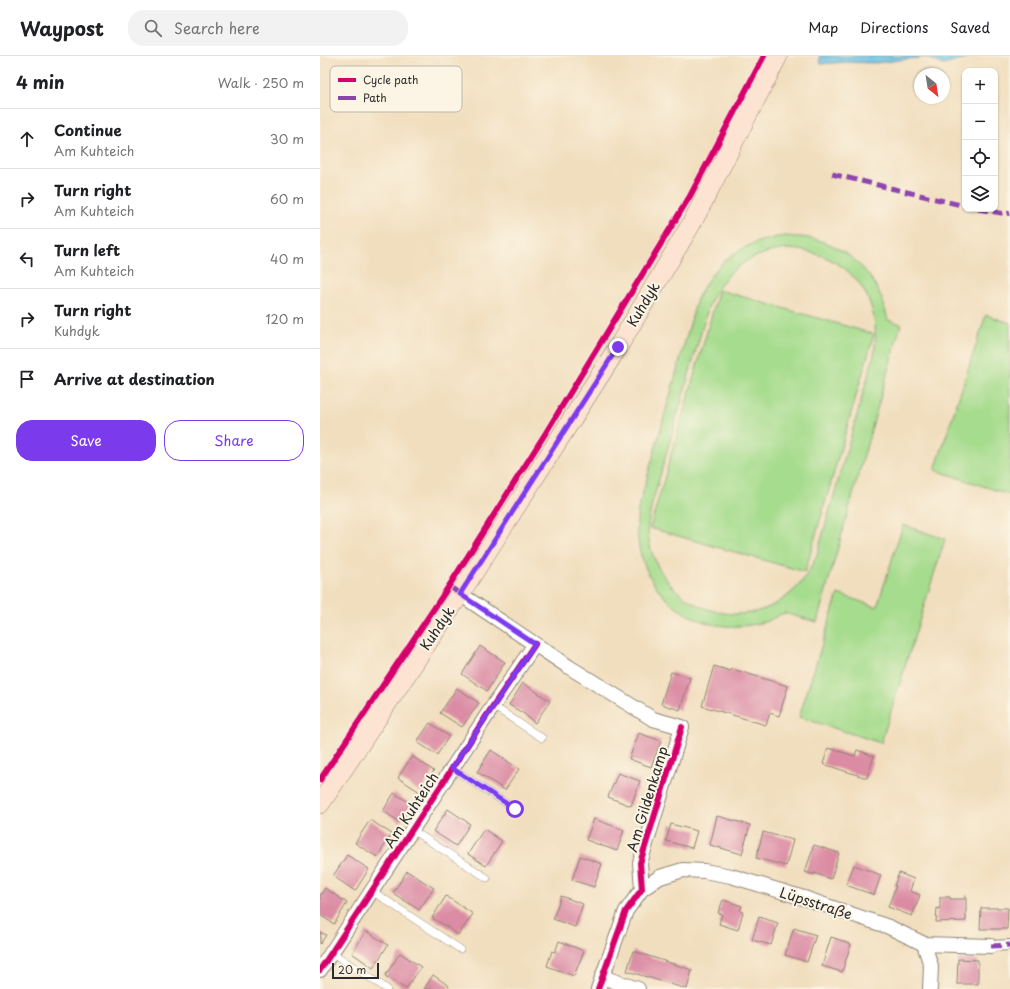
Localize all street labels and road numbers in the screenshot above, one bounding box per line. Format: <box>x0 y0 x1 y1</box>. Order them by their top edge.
street label: Kuhdyk <box>621 277 665 331</box>
street label: Kuhdyk <box>414 601 460 654</box>
street label: Am Gildenkamp <box>621 744 673 854</box>
street label: Am Kuhteich <box>379 768 443 852</box>
street label: Lüpsstraße <box>777 881 855 925</box>

